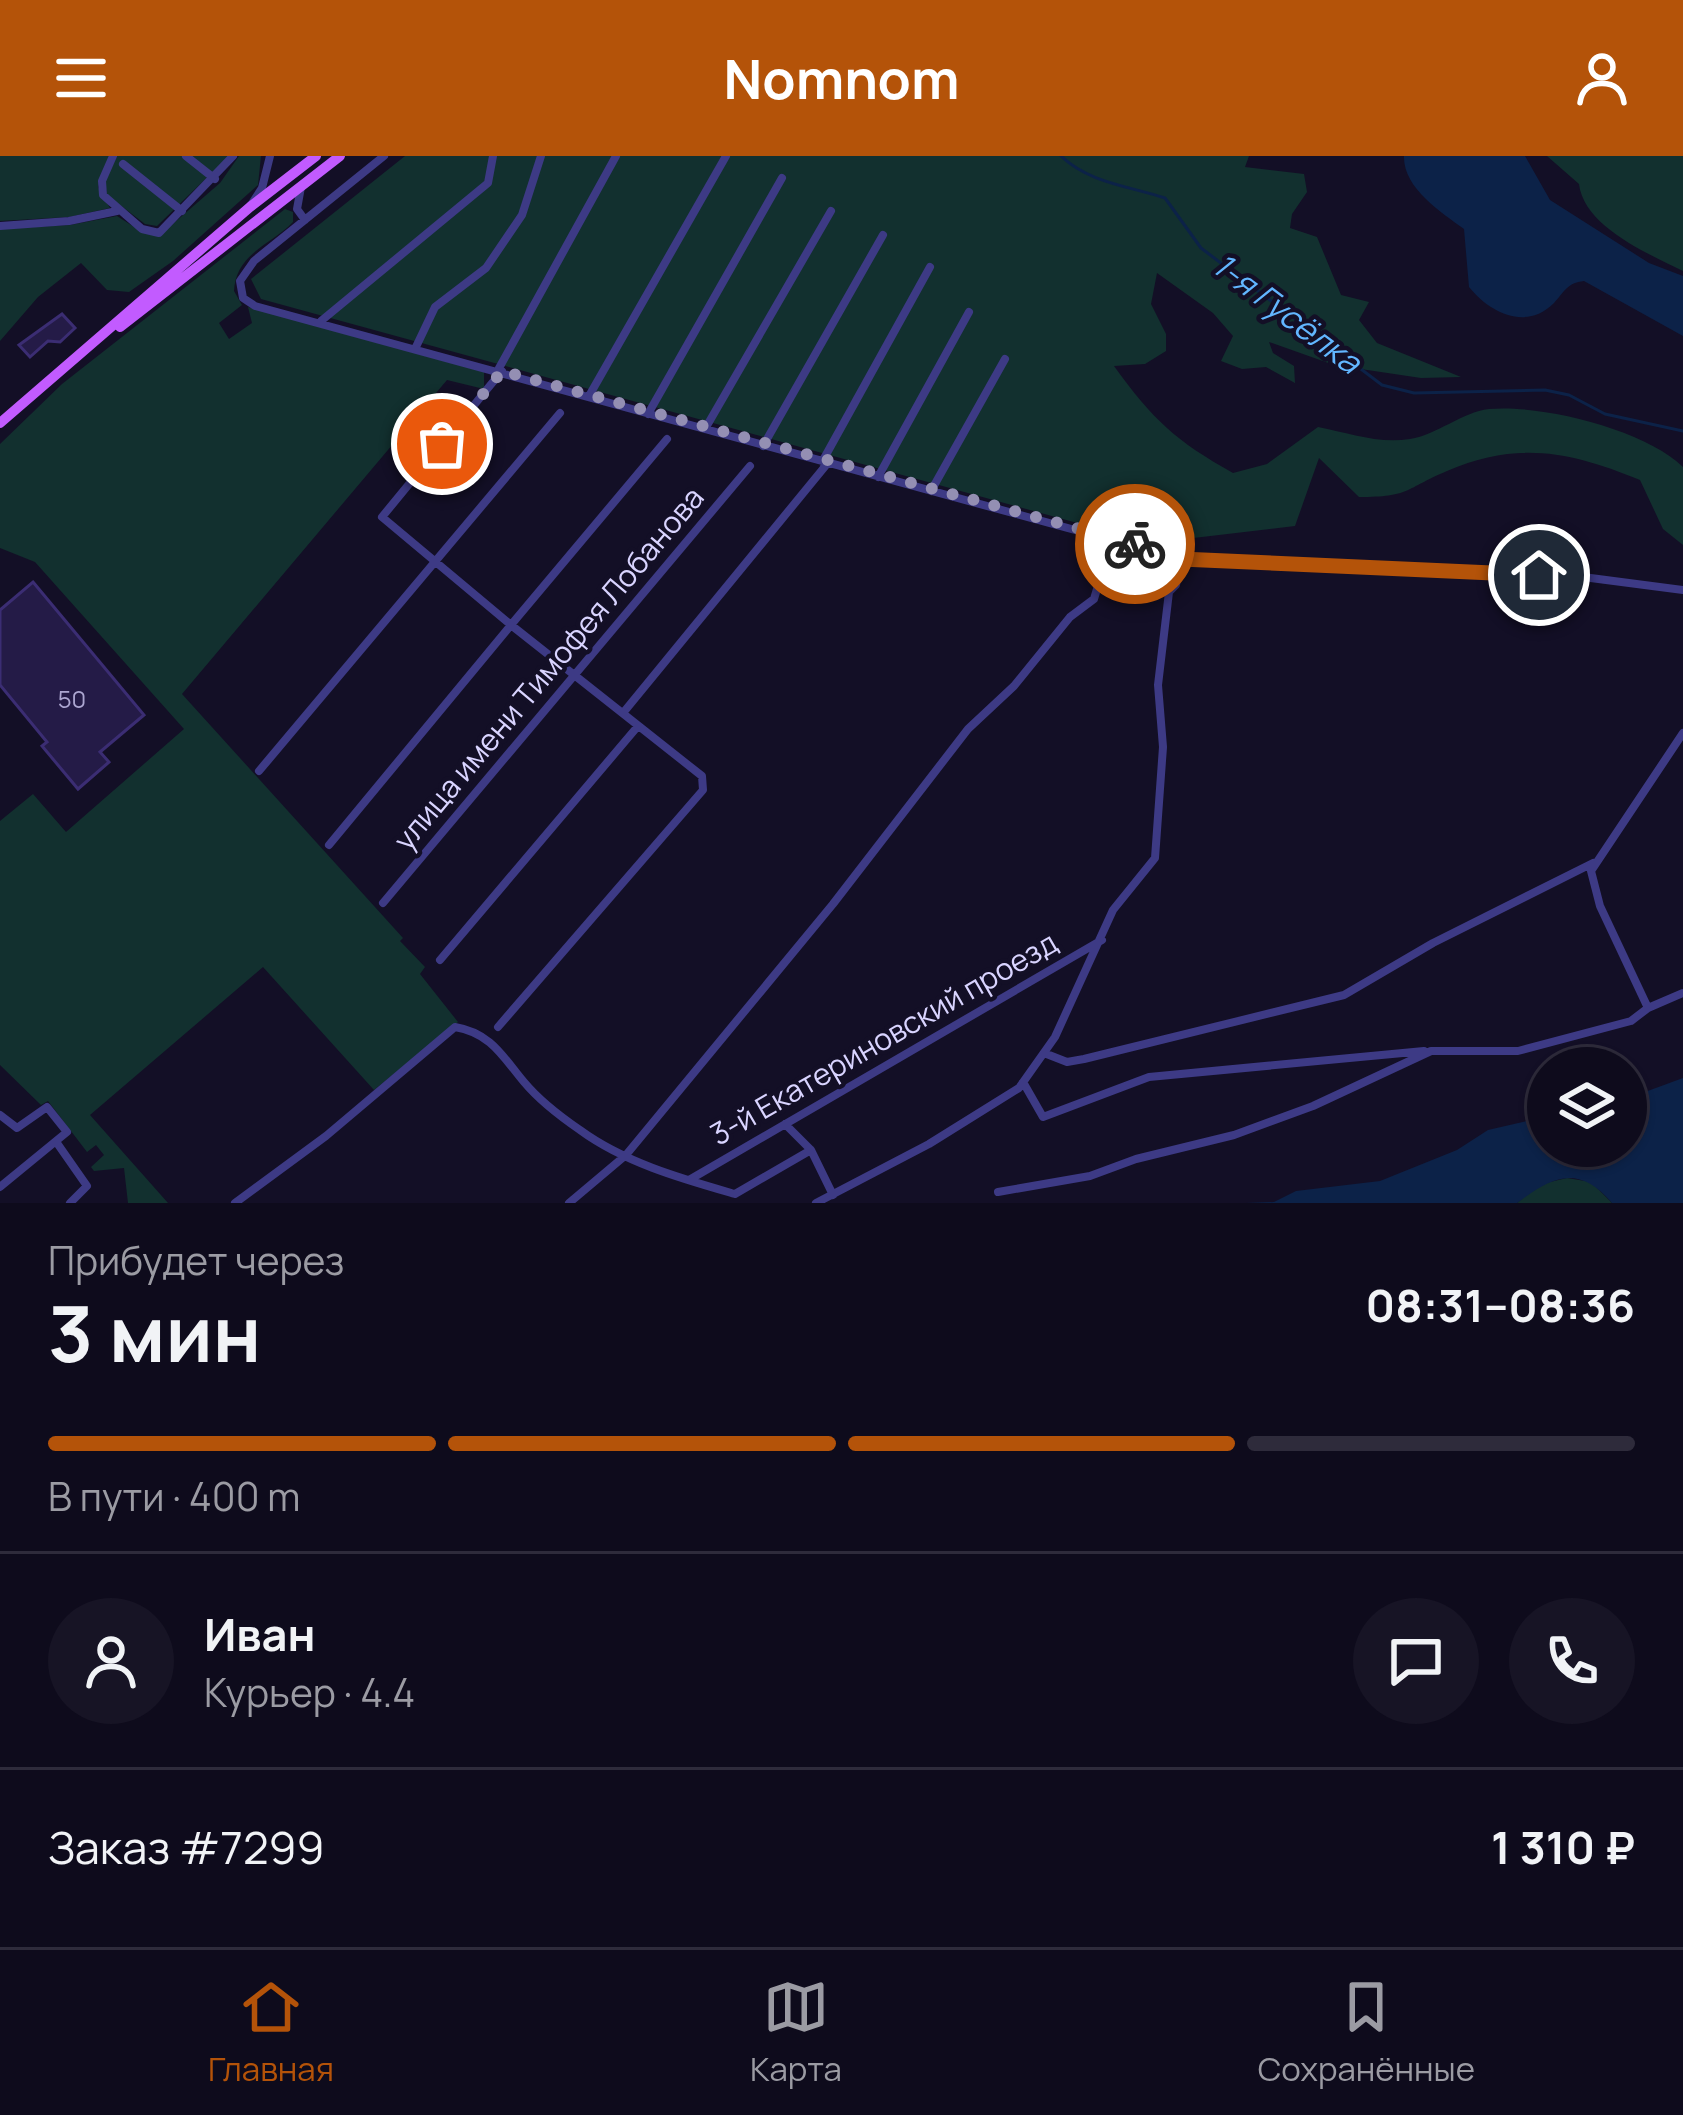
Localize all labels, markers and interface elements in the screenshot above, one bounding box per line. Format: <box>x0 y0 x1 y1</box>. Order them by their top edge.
text: Nomnom <box>724 41 959 115</box>
icon: menu <box>48 45 114 111</box>
icon: person <box>1569 45 1635 111</box>
water label: 1-я Гусёлка <box>1204 242 1372 384</box>
pin <box>391 393 493 495</box>
icon: bag <box>409 411 475 477</box>
street label: улица имени Тимофея Лобанова <box>383 478 712 858</box>
courier <box>1075 484 1195 604</box>
icon: bike <box>1102 511 1168 577</box>
pin <box>1488 524 1590 626</box>
icon: home <box>1506 542 1572 608</box>
house number: 50 <box>58 682 86 715</box>
street label: 3-й Екатериновский проезд <box>702 921 1064 1154</box>
map controls <box>1527 1047 1647 1167</box>
button: layers <box>1527 1047 1647 1167</box>
text: Прибудет через <box>48 1233 344 1287</box>
text: 08:31–08:36 <box>1366 1274 1635 1336</box>
text: 3 мин <box>48 1279 261 1385</box>
text: В пути · 400 m <box>48 1469 300 1523</box>
button: person <box>48 1598 174 1724</box>
button: chat <box>1353 1598 1479 1724</box>
button: phone <box>1509 1598 1635 1724</box>
text: Иван <box>204 1603 315 1665</box>
text: Курьер · 4.4 <box>204 1665 415 1719</box>
text: Заказ #7299 <box>48 1816 324 1878</box>
text: 1 310 ₽ <box>1491 1816 1635 1878</box>
tab: Главная <box>208 1974 334 2091</box>
tab: Карта <box>750 1974 842 2091</box>
tab: Сохранённые <box>1258 1974 1475 2091</box>

